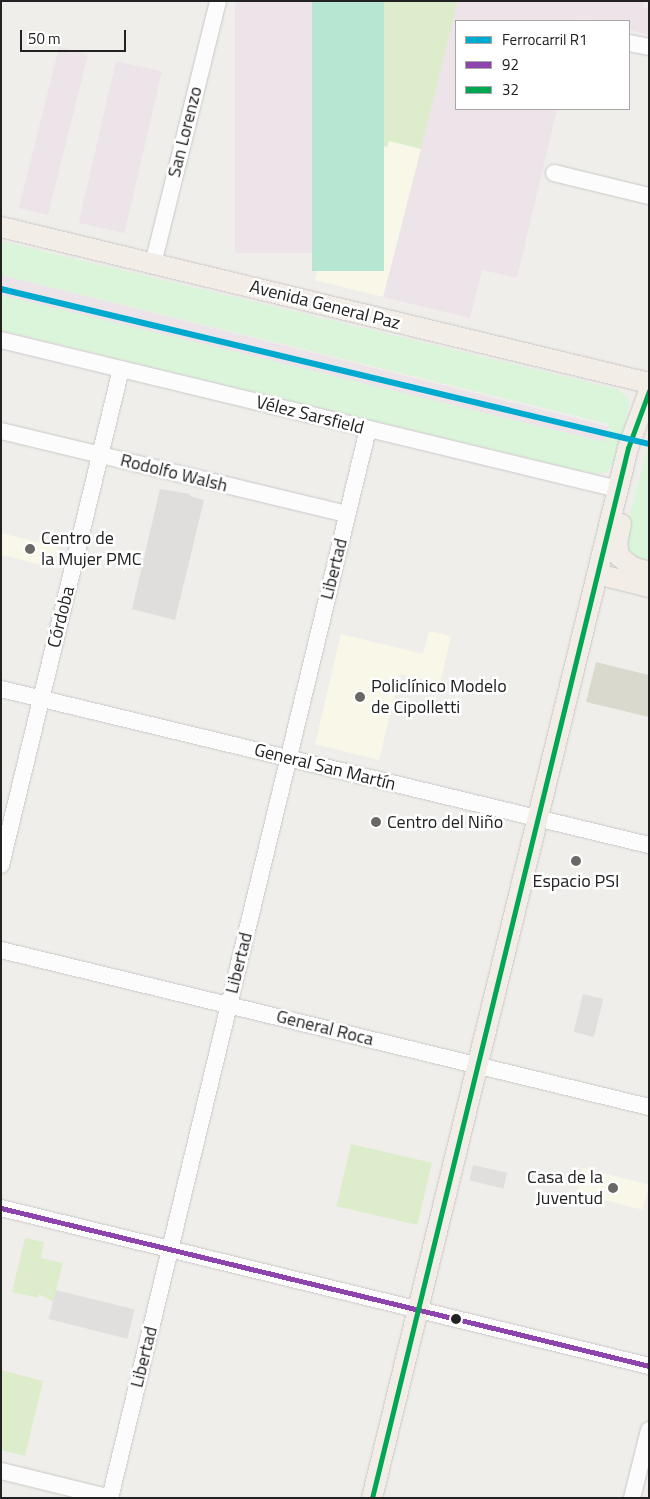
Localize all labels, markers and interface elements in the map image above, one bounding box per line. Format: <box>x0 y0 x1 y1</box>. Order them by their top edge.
scale bar <box>22 20 129 52</box>
legend <box>455 20 630 110</box>
text: 50 m <box>28 27 61 50</box>
text: Ferrocarril R1 <box>502 28 587 51</box>
text: 92 <box>502 53 519 76</box>
text: 32 <box>502 78 519 101</box>
street label: San Lorenzo <box>163 84 207 180</box>
street label: Avenida General Paz <box>248 276 402 334</box>
street label: Vélez Sarsfield <box>254 391 366 439</box>
street label: Rodolfo Walsh <box>118 449 230 497</box>
place label: Centro de la Mujer PMC <box>41 528 142 570</box>
street label: Libertad <box>316 536 352 602</box>
marker: Centro de la Mujer PMC <box>23 542 37 556</box>
street label: Córdoba <box>43 584 79 650</box>
place label: Policlínico Modelo de Cipolletti <box>371 676 507 719</box>
marker: Policlínico Modelo de Cipolletti <box>353 690 367 704</box>
street label: General San Martín <box>252 739 398 795</box>
place label: Centro del Niño <box>387 811 503 833</box>
marker: Centro del Niño <box>369 815 383 829</box>
marker: Espacio PSI <box>569 854 583 868</box>
place label: Espacio PSI <box>533 870 619 892</box>
street label: Libertad <box>221 930 257 996</box>
street label: General Roca <box>274 1005 376 1051</box>
place label: Casa de la Juventud <box>527 1167 603 1210</box>
marker: Casa de la Juventud <box>607 1182 619 1194</box>
unlabelled marker <box>451 1314 461 1324</box>
street label: Libertad <box>126 1324 162 1390</box>

